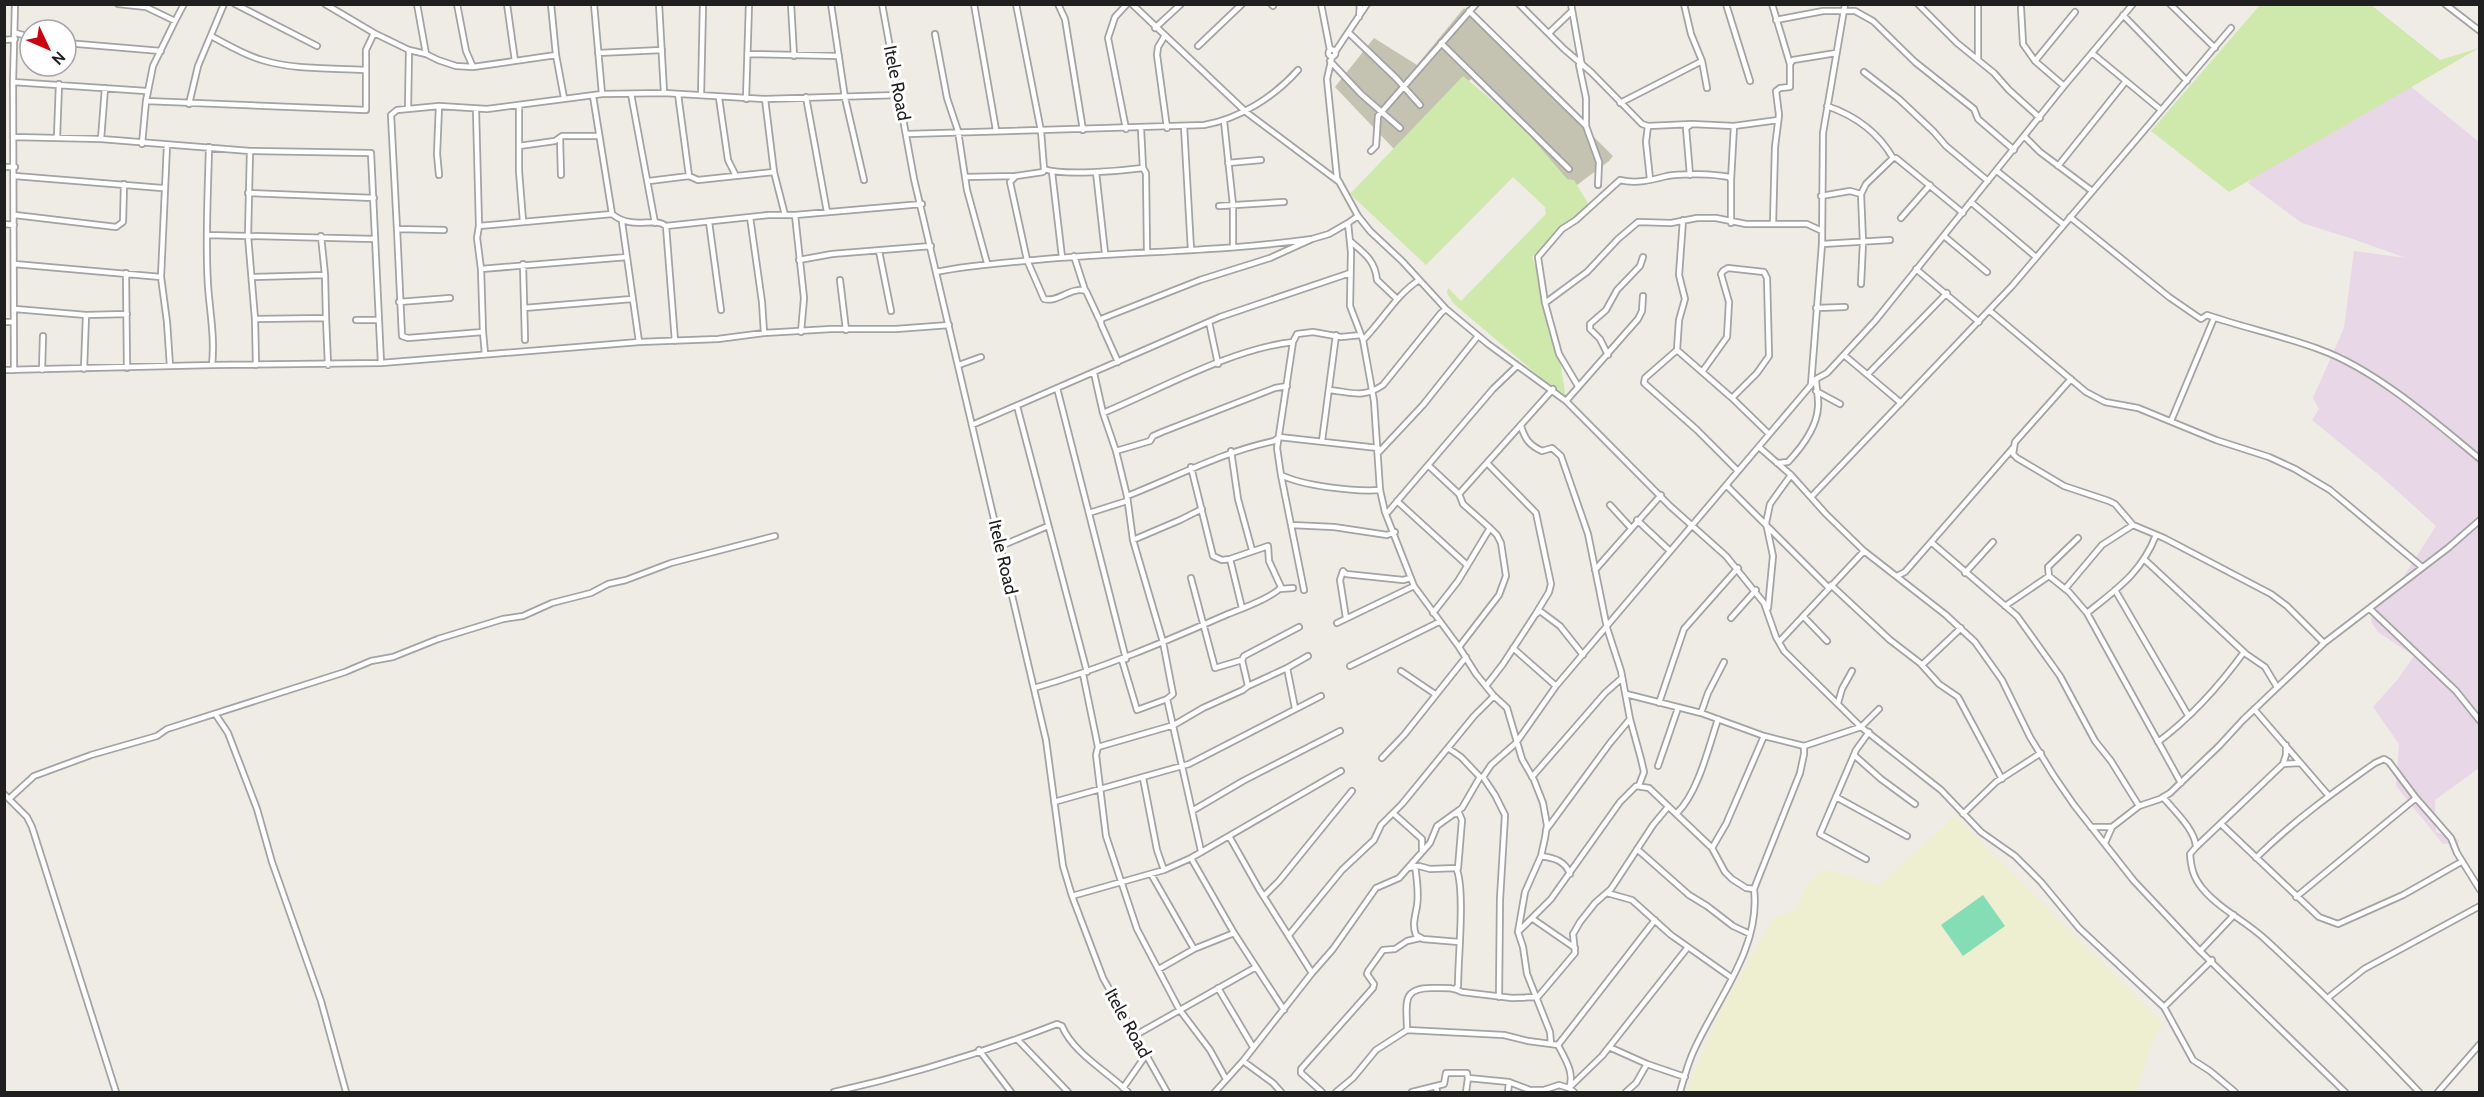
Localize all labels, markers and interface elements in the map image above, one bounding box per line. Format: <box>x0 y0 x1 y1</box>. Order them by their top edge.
north arrow <box>18 18 78 78</box>
street label: Itele Road <box>879 44 915 122</box>
text: N <box>48 47 69 69</box>
street label: Itele Road <box>984 517 1022 597</box>
street label: Itele Road <box>1100 984 1156 1062</box>

